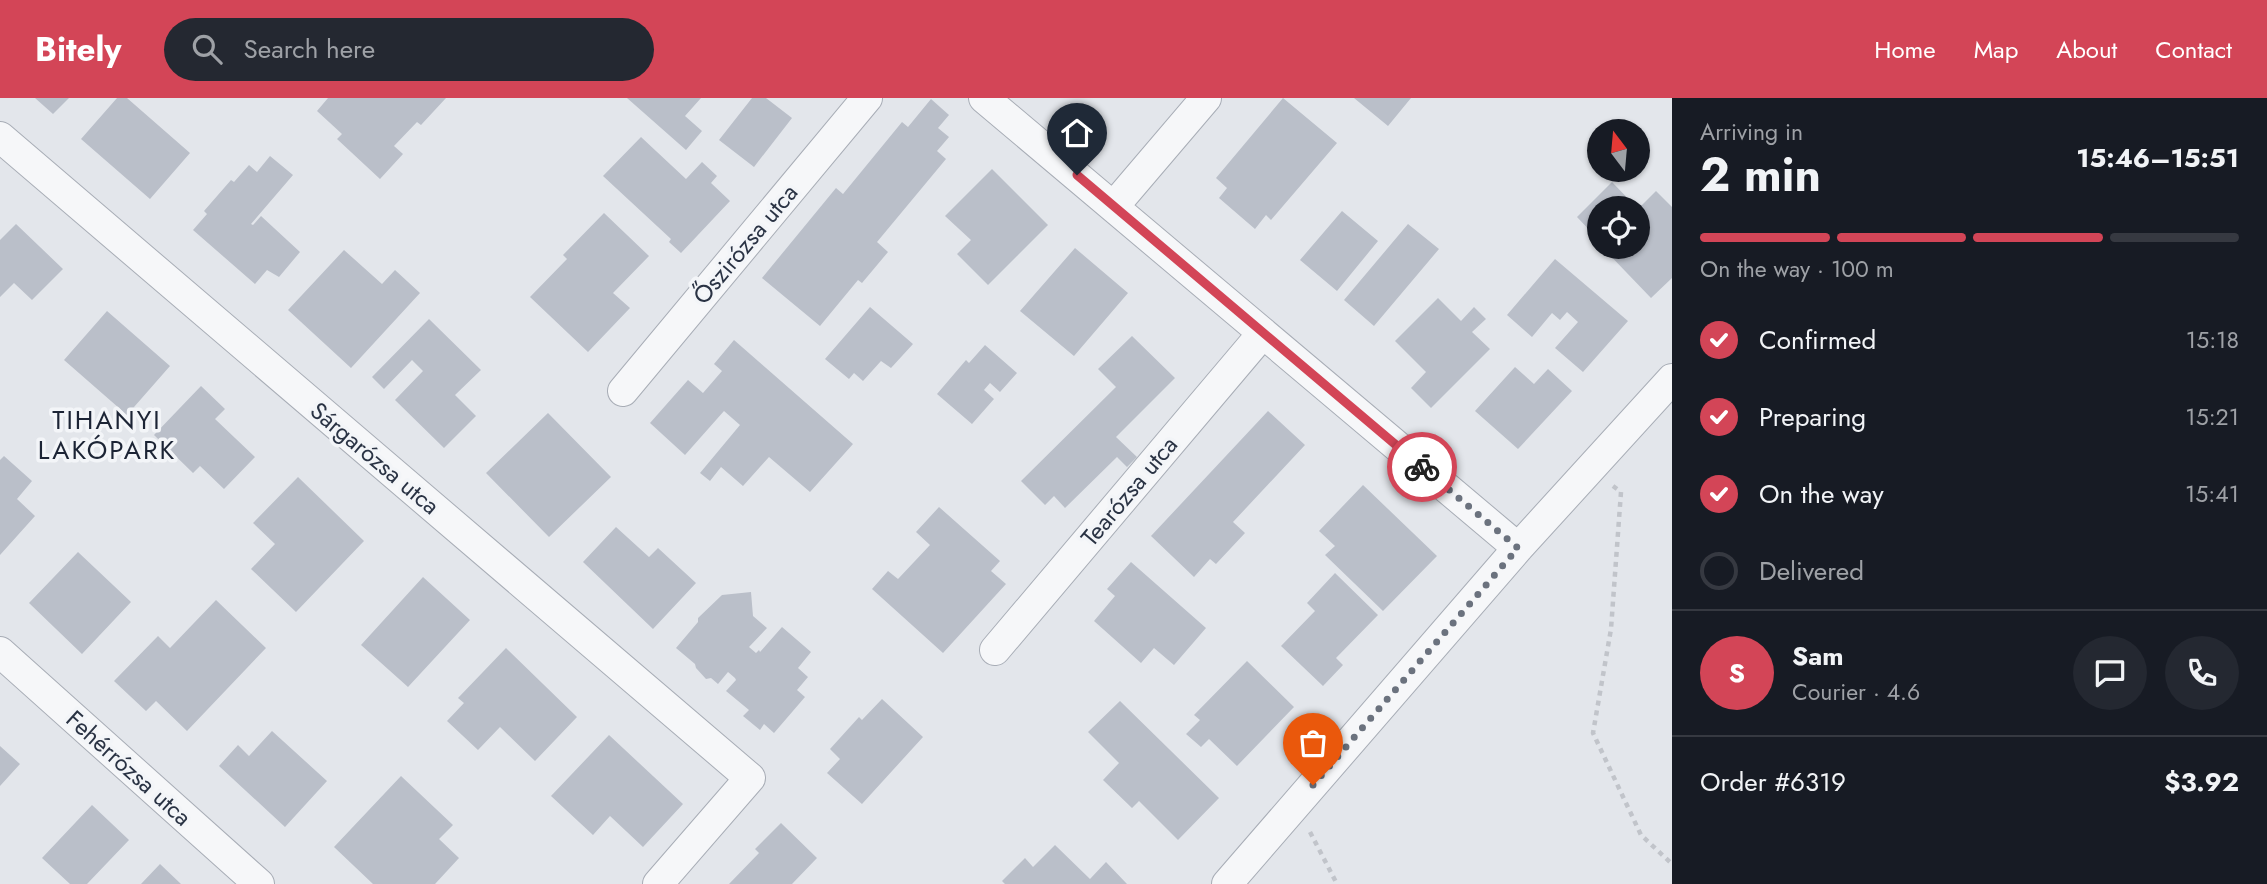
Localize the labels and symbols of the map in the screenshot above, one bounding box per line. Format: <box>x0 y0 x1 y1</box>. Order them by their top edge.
pin <box>1047 103 1107 175</box>
north arrow <box>1587 119 1650 182</box>
street label: Őszirózsa utca <box>684 176 806 312</box>
street label: Sárgarózsa utca <box>303 393 447 523</box>
district label: TIHANYI LAKÓPARK <box>38 401 176 469</box>
street label: Tearózsa utca <box>1072 428 1186 554</box>
courier <box>1387 432 1457 502</box>
street label: Fehérrózsa utca <box>58 702 200 834</box>
pin <box>1283 713 1343 785</box>

